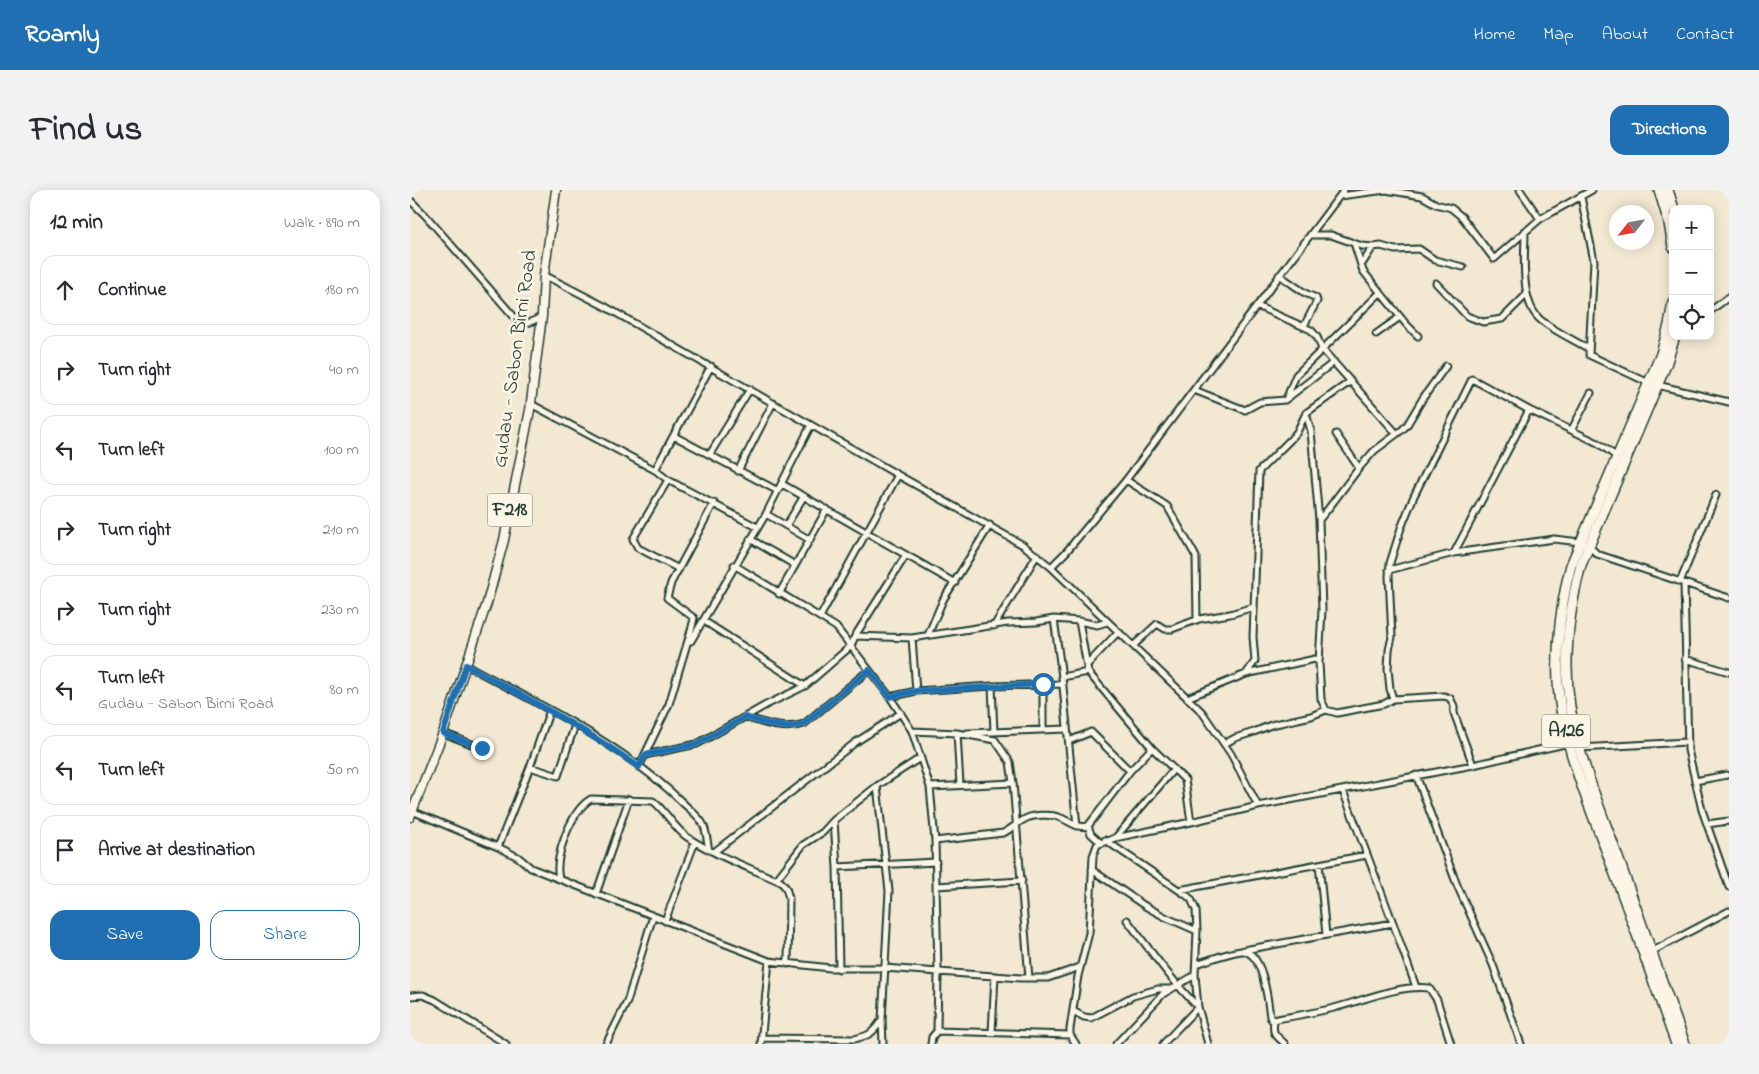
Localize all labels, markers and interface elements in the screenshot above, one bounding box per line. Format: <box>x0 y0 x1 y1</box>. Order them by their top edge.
text: Roamly <box>25 18 100 53</box>
text: Home <box>1474 22 1515 48</box>
text: Map <box>1543 22 1574 48</box>
text: About <box>1602 22 1648 48</box>
text: Contact <box>1676 22 1734 48</box>
text: Find us <box>30 105 142 156</box>
button: Directions <box>1610 105 1729 155</box>
north arrow <box>1609 205 1654 250</box>
map controls <box>1669 205 1714 340</box>
button: + <box>1669 205 1714 250</box>
text: 12 min <box>50 208 103 238</box>
text: Walk · 890 m <box>284 211 360 235</box>
street label: Gudau - Sabon Birni Road <box>486 248 546 470</box>
button: − <box>1669 250 1714 295</box>
icon: ahead <box>51 276 79 304</box>
text: Continue <box>98 277 166 304</box>
text: 180 m <box>325 278 359 302</box>
button: locate <box>1669 295 1714 340</box>
icon: right <box>51 356 79 384</box>
text: Turn right <box>98 357 171 384</box>
text: 40 m <box>329 358 359 382</box>
icon: left <box>51 436 79 464</box>
text: Turn left <box>98 437 165 464</box>
text: 100 m <box>324 438 359 462</box>
road number: F218 <box>488 494 532 526</box>
icon: right <box>51 516 79 544</box>
text: Turn right <box>98 517 171 544</box>
text: 210 m <box>323 518 359 542</box>
icon: right <box>51 596 79 624</box>
text: Turn right <box>98 597 171 624</box>
text: 230 m <box>321 598 359 622</box>
text: Turn left <box>98 665 165 692</box>
route start <box>1032 673 1055 696</box>
icon: left <box>51 676 79 704</box>
text: 80 m <box>330 678 359 702</box>
text: Gudau - Sabon Birni Road <box>98 692 274 716</box>
road number: A126 <box>1542 714 1590 748</box>
route end <box>471 737 494 760</box>
icon: left <box>51 756 79 784</box>
text: Turn left <box>98 757 165 784</box>
text: 50 m <box>327 758 359 782</box>
icon: arrive <box>51 836 79 864</box>
text: Arrive at destination <box>98 837 255 864</box>
button: Save <box>50 910 200 960</box>
button: Share <box>210 910 360 960</box>

